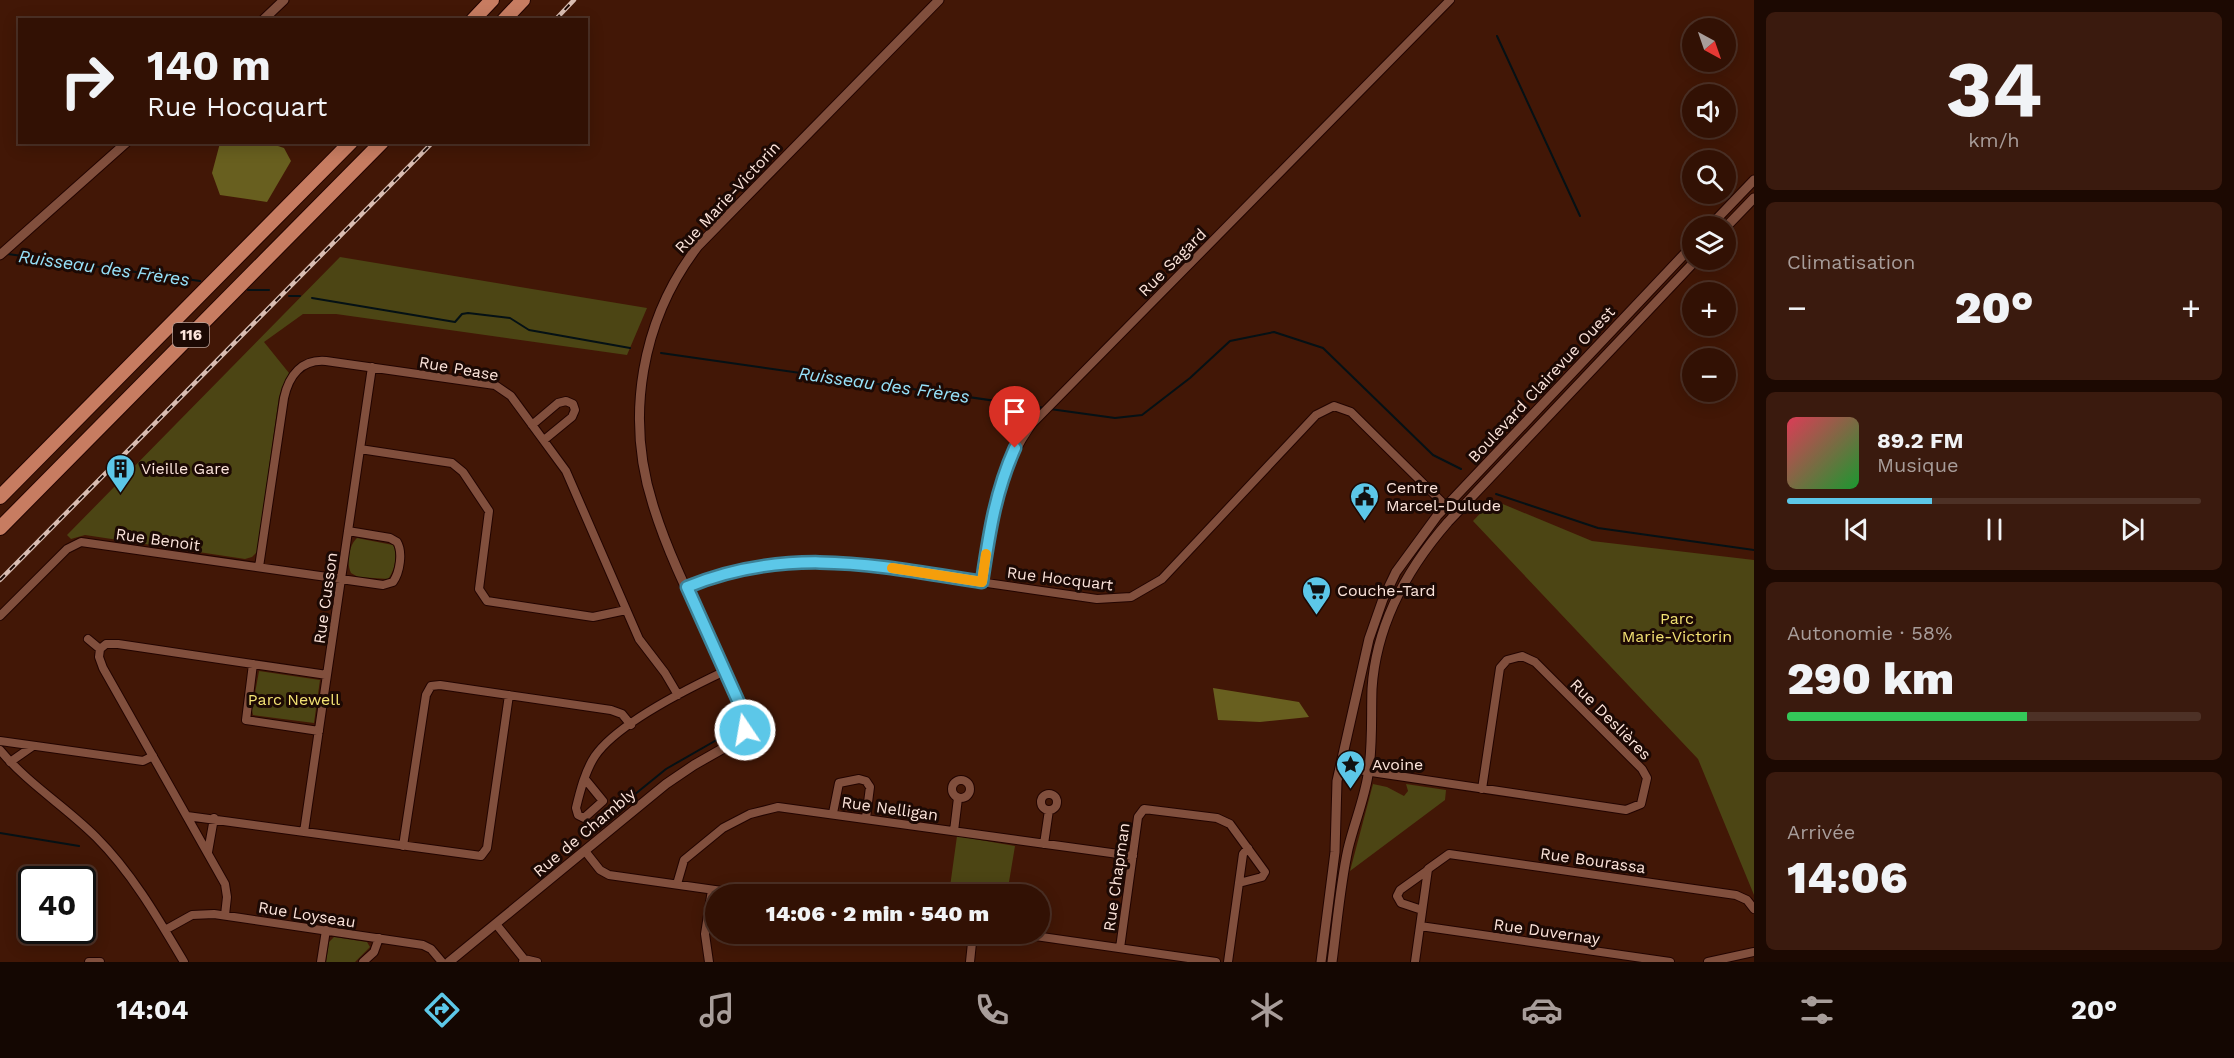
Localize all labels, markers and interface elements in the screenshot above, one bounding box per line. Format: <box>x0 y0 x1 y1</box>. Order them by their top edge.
north arrow <box>1682 18 1736 72</box>
map controls <box>1682 18 1736 402</box>
text: 140 m <box>147 41 271 90</box>
icon: right <box>48 42 126 120</box>
text: 34 <box>1946 43 2042 135</box>
button: sound <box>1682 84 1736 138</box>
text: Rue Hocquart <box>147 91 327 123</box>
text: km/h <box>1968 128 2020 152</box>
street label: Rue Marie-Victorin <box>671 138 784 257</box>
button: search <box>1682 150 1736 204</box>
button: layers <box>1682 216 1736 270</box>
street label: Rue Sagard <box>1135 225 1210 300</box>
water label: Ruisseau des Frères <box>17 245 191 290</box>
text: Climatisation <box>1787 250 1915 274</box>
text: 20° <box>1954 281 2034 334</box>
button: + <box>1682 282 1736 336</box>
text: − <box>1787 288 1807 327</box>
text: + <box>2181 288 2201 327</box>
street label: Boulevard Clairevue Ouest <box>1464 302 1619 466</box>
road number: 116 <box>173 323 209 347</box>
button: − <box>1682 348 1736 402</box>
street label: Rue Pease <box>418 352 500 385</box>
water label: Ruisseau des Frères <box>797 362 971 407</box>
pin <box>989 386 1040 448</box>
icon: arrive <box>998 395 1031 428</box>
text: 89.2 FM <box>1877 428 1964 453</box>
building icon: Vieille Gare <box>104 452 136 494</box>
text: Musique <box>1877 453 1959 477</box>
place label: Vieille Gare <box>141 459 230 478</box>
place label: Centre Marcel-Dulude <box>1386 478 1501 515</box>
public building icon: Centre Marcel-Dulude <box>1349 480 1381 522</box>
icon: previous <box>1840 513 1873 546</box>
icon: pause <box>1978 513 2011 546</box>
icon: next <box>2116 513 2149 546</box>
street label: Rue Benoit <box>114 524 202 555</box>
street label: Rue Cusson <box>310 551 341 645</box>
street label: Rue Hocquart <box>1006 563 1114 594</box>
supermarket icon: Couche-Tard <box>1300 574 1332 616</box>
place label: Couche-Tard <box>1337 581 1436 600</box>
park label: Parc Marie-Victorin <box>1622 609 1732 646</box>
text: Autonomie · 58% <box>1787 621 1952 645</box>
text: 290 km <box>1787 652 1954 705</box>
street label: Rue Deslières <box>1566 675 1655 764</box>
park label: Parc Newell <box>248 690 340 709</box>
position arrow <box>713 698 777 762</box>
place icon: Avoine <box>1335 748 1367 790</box>
place label: Avoine <box>1372 755 1423 774</box>
street label: Rue de Chambly <box>529 784 640 881</box>
street label: Rue Nelligan <box>840 792 939 825</box>
text: Arrivée <box>1787 820 1855 844</box>
street label: Rue Chapman <box>1099 822 1134 932</box>
street label: Rue Bourassa <box>1539 844 1647 877</box>
text: 14:06 <box>1787 851 1908 904</box>
speed limit sign: 40 <box>18 866 96 944</box>
street label: Rue Loyseau <box>257 897 357 932</box>
text: 14:06 · 2 min · 540 m <box>766 901 989 926</box>
street label: Rue Duvernay <box>1492 915 1602 948</box>
icon: directions <box>421 989 463 1031</box>
icon: music <box>696 989 738 1031</box>
icon: phone <box>971 989 1013 1031</box>
icon: climate <box>1246 989 1288 1031</box>
icon: car <box>1521 989 1563 1031</box>
icon: filters <box>1796 989 1838 1031</box>
text: 14:04 <box>116 994 189 1026</box>
text: 20° <box>2071 994 2118 1026</box>

